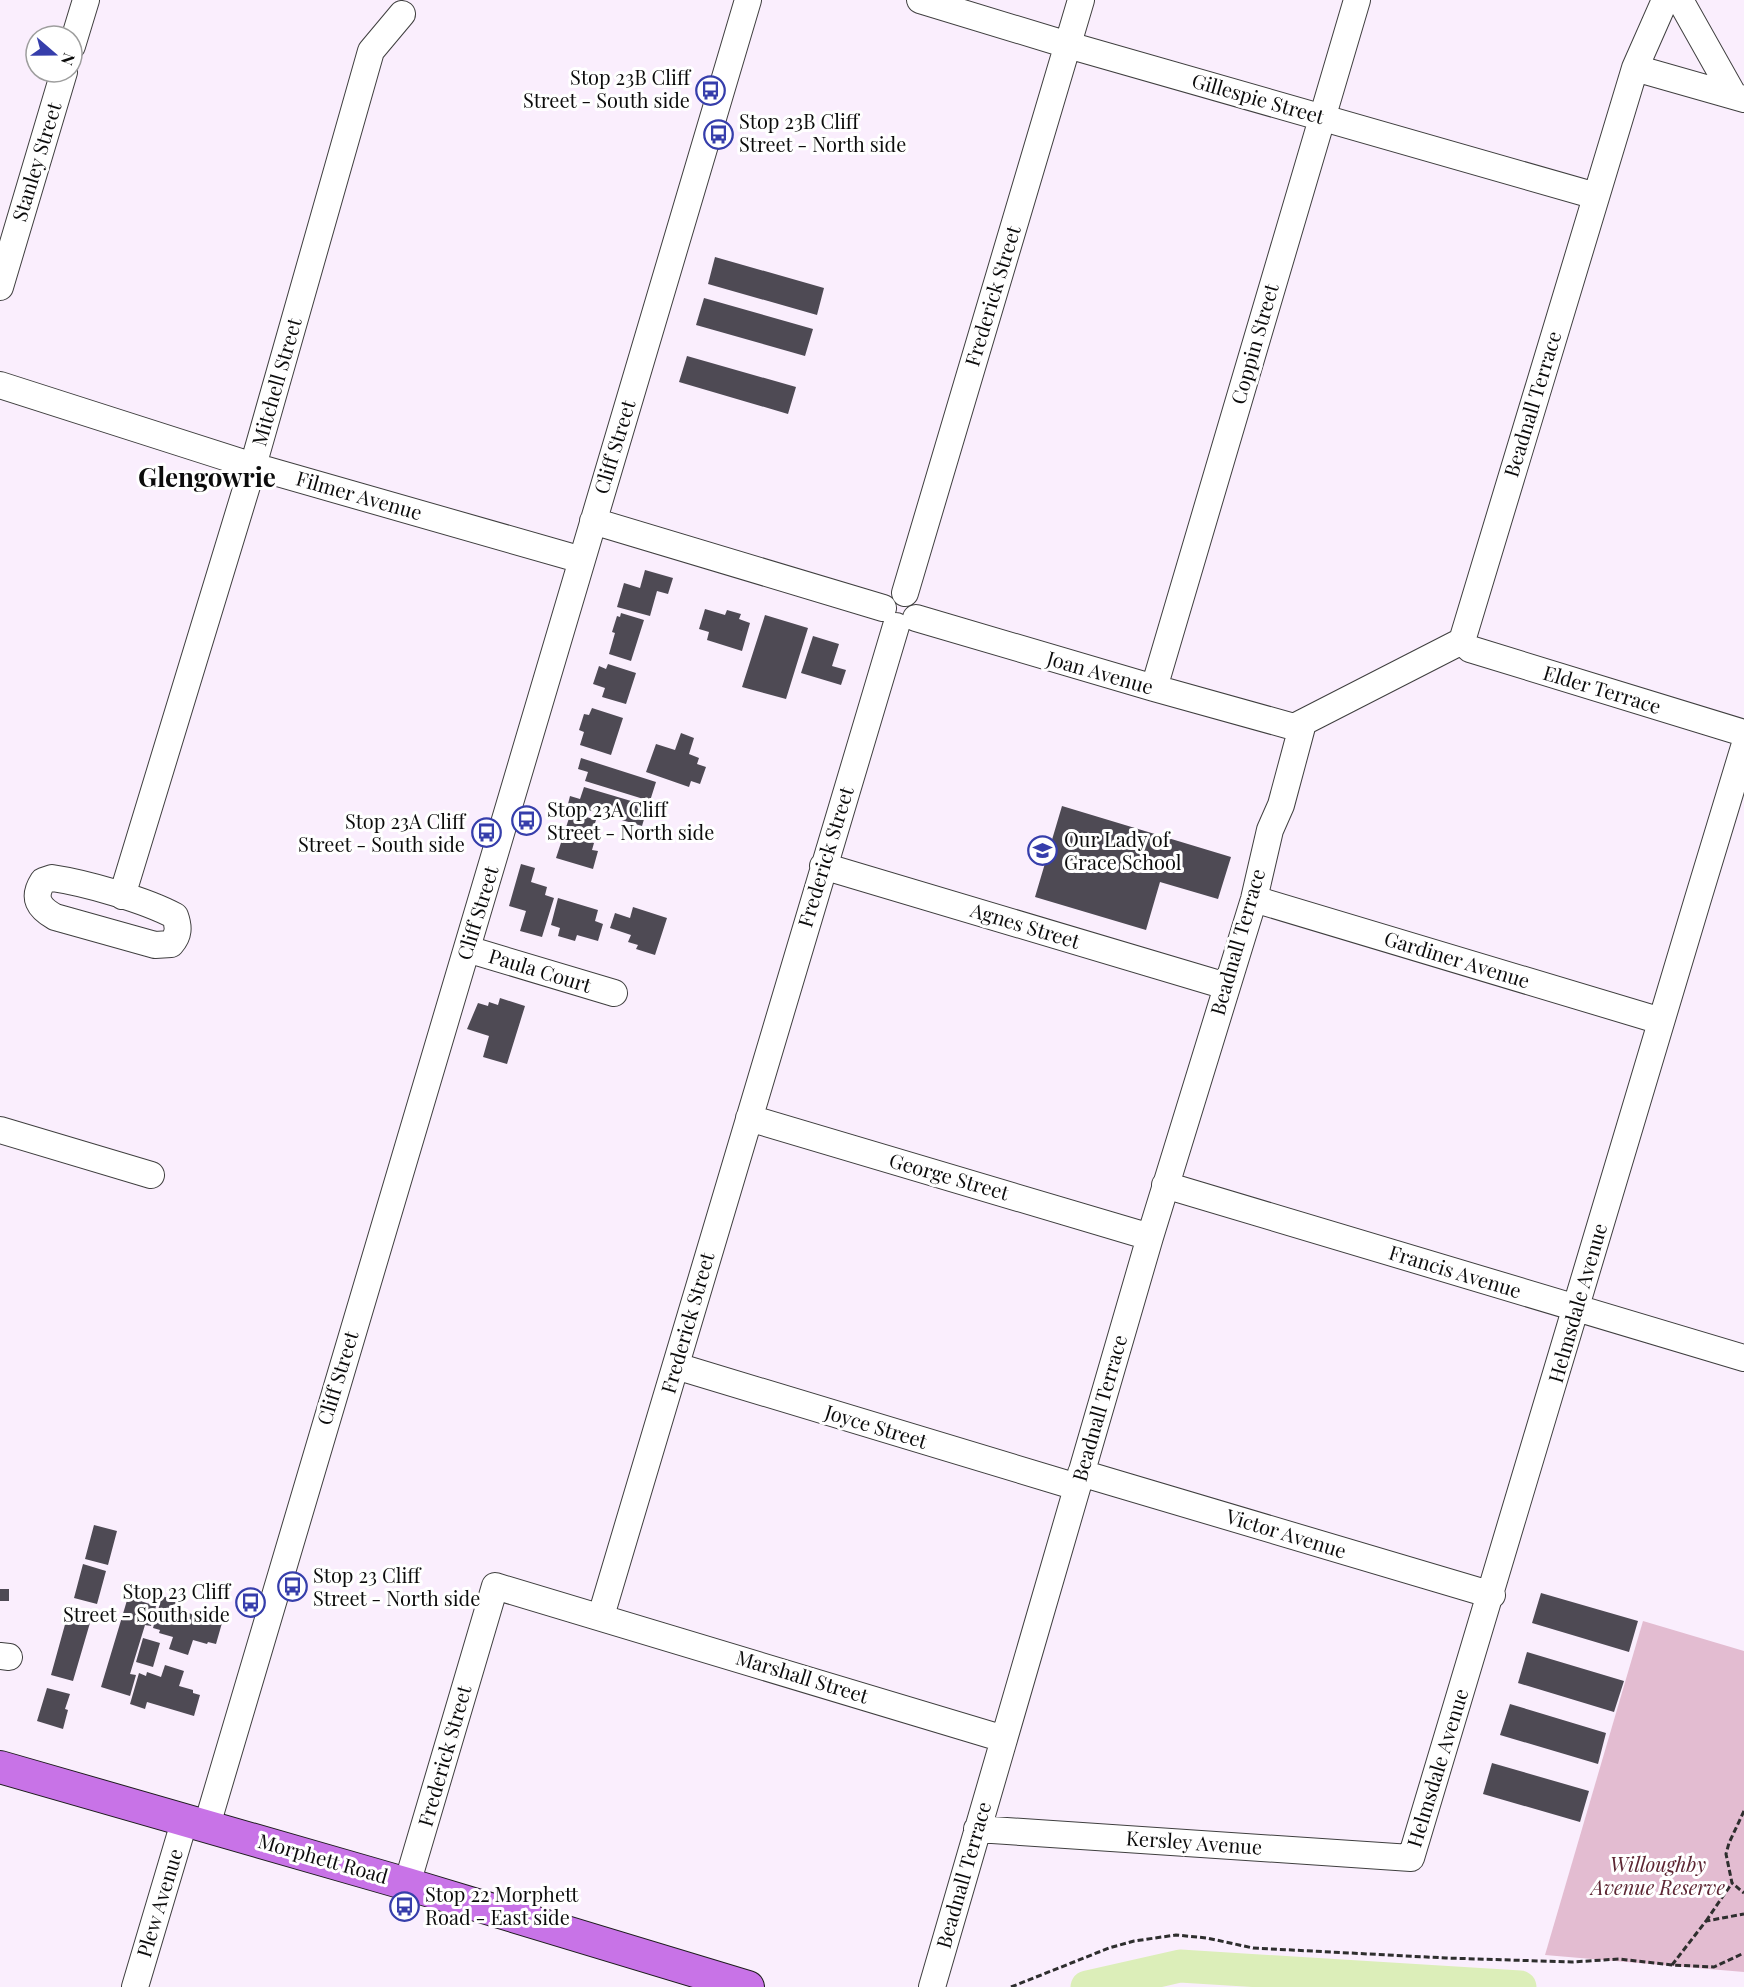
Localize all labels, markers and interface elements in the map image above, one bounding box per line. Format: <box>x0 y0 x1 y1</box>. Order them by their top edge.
north arrow <box>24 24 84 84</box>
text: N <box>57 50 80 69</box>
place label: Stop 23B Cliff Street - South side <box>523 63 692 113</box>
street label: Gillespie Street <box>1189 66 1329 130</box>
bus stop icon: Stop 23B Cliff Street - South side <box>695 74 727 106</box>
street label: Stanley Street <box>5 98 67 225</box>
place label: Stop 23B Cliff Street - North side <box>739 107 906 157</box>
bus stop icon: Stop 23B Cliff Street - North side <box>702 118 734 150</box>
street label: Frederick Street <box>957 221 1026 369</box>
street label: Coppin Street <box>1223 279 1284 407</box>
street label: Mitchell Street <box>244 314 307 449</box>
street label: Beadnall Terrace <box>1497 327 1567 480</box>
street label: Cliff Street <box>586 395 641 497</box>
district label: Glengowrie <box>138 459 276 494</box>
street label: Filmer Avenue <box>293 464 425 525</box>
street label: Joan Avenue <box>1043 643 1157 700</box>
street label: Elder Terrace <box>1540 658 1665 719</box>
street label: Frederick Street <box>790 782 859 930</box>
place label: Stop 23A Cliff Street - North side <box>547 795 714 845</box>
bus stop icon: Stop 23A Cliff Street - North side <box>510 805 542 837</box>
place label: Stop 23A Cliff Street - South side <box>298 807 467 857</box>
bus stop icon: Stop 23A Cliff Street - South side <box>470 817 502 849</box>
place label: Our Lady of Grace School <box>1064 825 1182 875</box>
school or university icon: Our Lady of Grace School <box>1027 835 1059 867</box>
street label: Cliff Street <box>449 861 504 963</box>
street label: Beadnall Terrace <box>1203 865 1270 1018</box>
street label: Agnes Street <box>967 895 1084 954</box>
street label: Gardiner Avenue <box>1381 924 1533 994</box>
street label: Paula Court <box>486 941 596 998</box>
street label: George Street <box>886 1146 1013 1206</box>
street label: Helmsdale Avenue <box>1541 1220 1612 1386</box>
street label: Francis Avenue <box>1386 1238 1525 1304</box>
street label: Frederick Street <box>654 1248 720 1396</box>
street label: Cliff Street <box>309 1326 364 1428</box>
street label: Beadnall Terrace <box>1065 1331 1132 1484</box>
street label: Joyce Street <box>821 1397 932 1454</box>
street label: Victor Avenue <box>1222 1501 1350 1564</box>
place label: Stop 23 Cliff Street - North side <box>313 1561 480 1611</box>
bus stop icon: Stop 23 Cliff Street - North side <box>276 1571 308 1603</box>
place label: Stop 23 Cliff Street - South side <box>63 1577 232 1627</box>
bus stop icon: Stop 23 Cliff Street - South side <box>235 1587 267 1619</box>
street label: Marshall Street <box>733 1643 873 1709</box>
street label: Frederick Street <box>411 1681 477 1829</box>
street label: Helmsdale Avenue <box>1400 1685 1474 1850</box>
street label: Beadnall Terrace <box>929 1798 996 1951</box>
street label: Kersley Avenue <box>1125 1823 1263 1860</box>
street label: Morphett Road <box>255 1826 392 1889</box>
street label: Plew Avenue <box>129 1845 188 1960</box>
park label: Willoughby Avenue Reserve <box>1589 1850 1726 1900</box>
place label: Stop 22 Morphett Road - East side <box>425 1880 579 1930</box>
bus stop icon: Stop 22 Morphett Road - East side <box>388 1891 420 1923</box>

